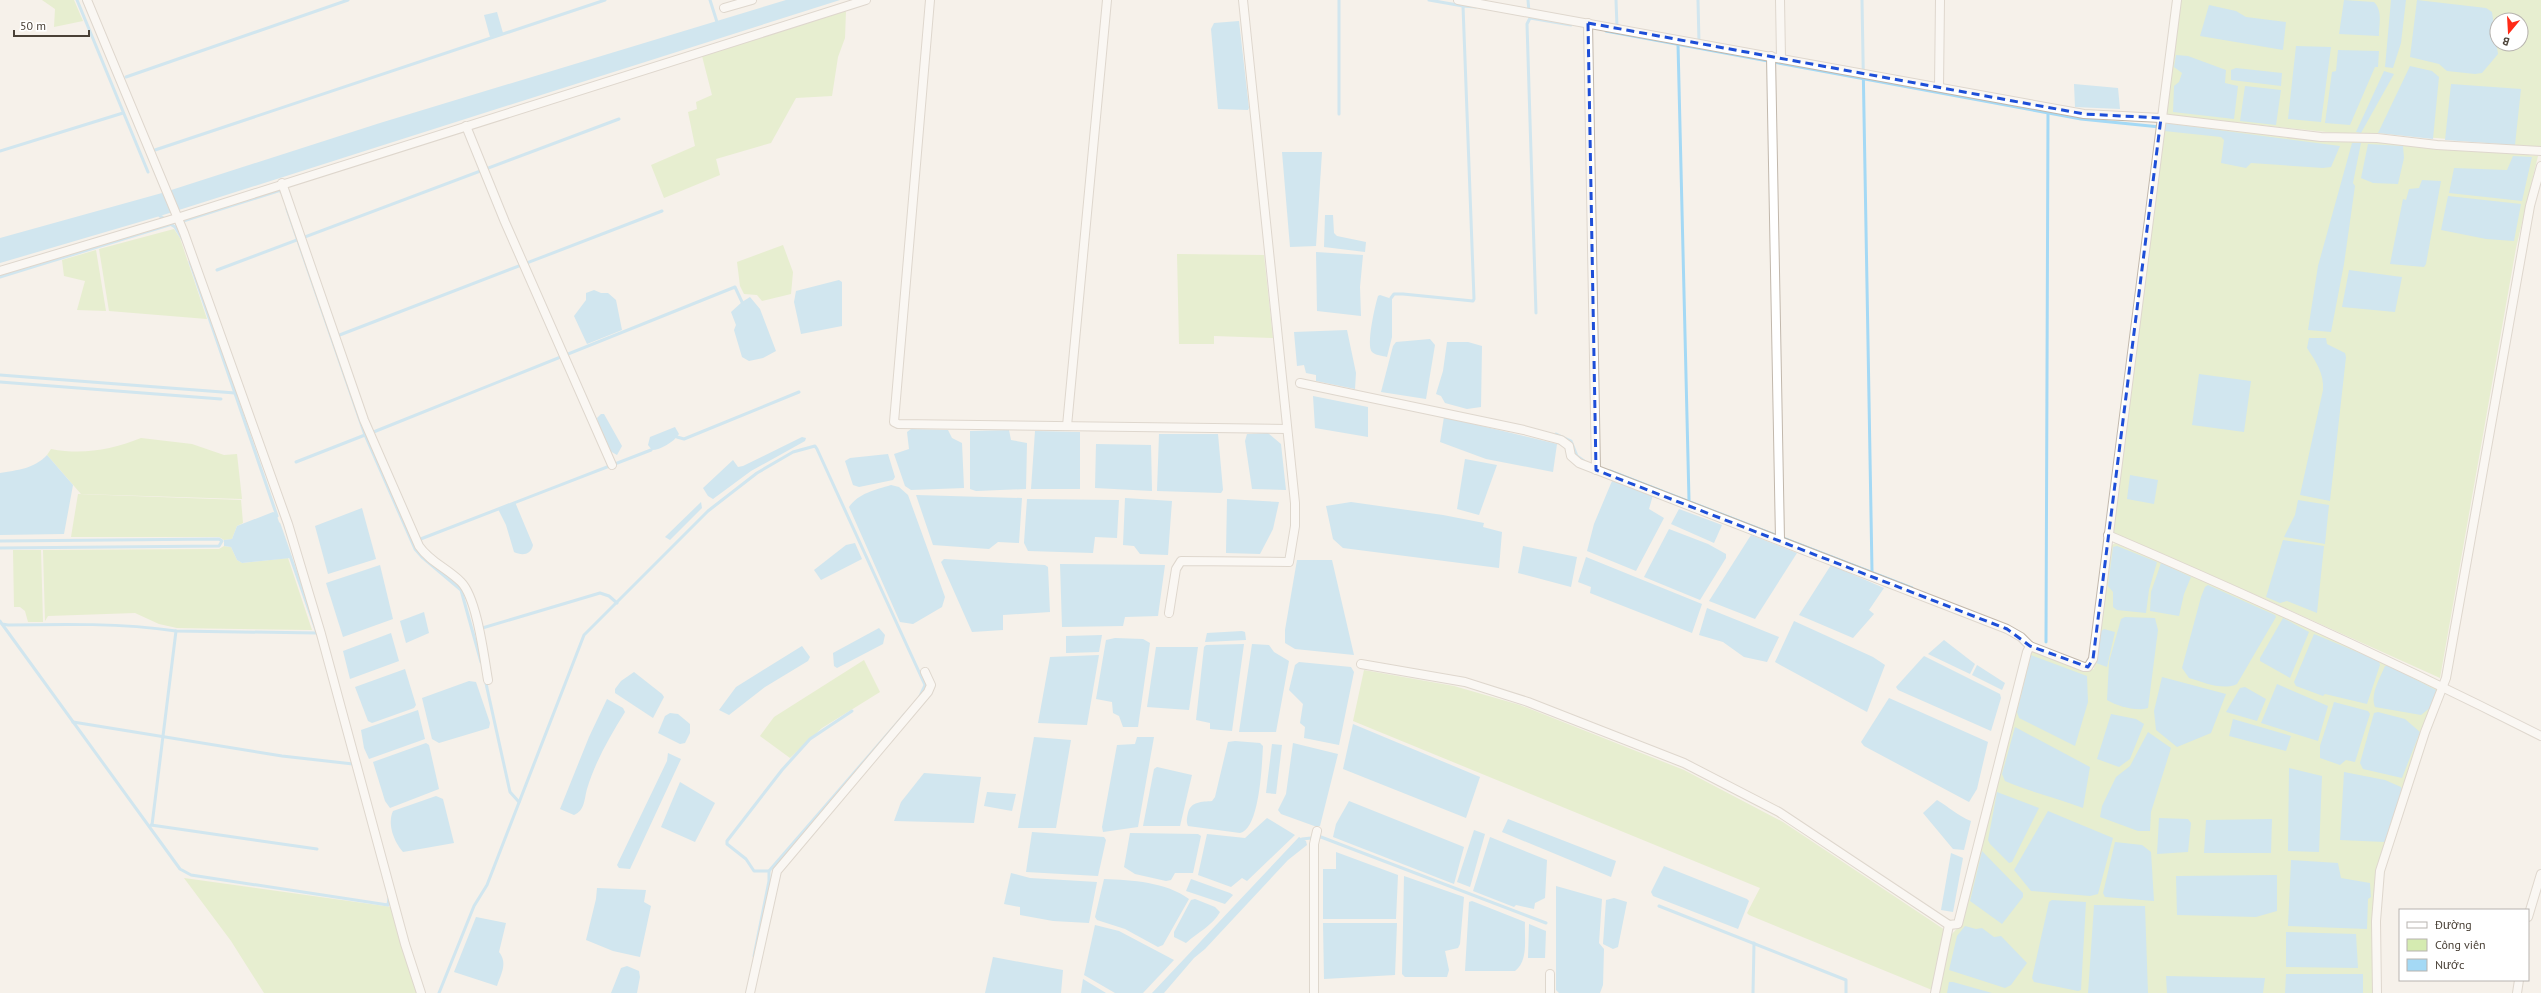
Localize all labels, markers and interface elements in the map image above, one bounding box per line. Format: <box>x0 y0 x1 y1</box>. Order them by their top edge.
scale bar <box>14 12 89 38</box>
north arrow <box>2489 12 2529 52</box>
text: 50 m <box>20 18 46 33</box>
text: B <box>2500 34 2511 49</box>
legend <box>2399 909 2529 981</box>
text: Đường <box>2434 917 2472 932</box>
text: Công viên <box>2435 937 2486 952</box>
text: Nước <box>2435 957 2465 972</box>

